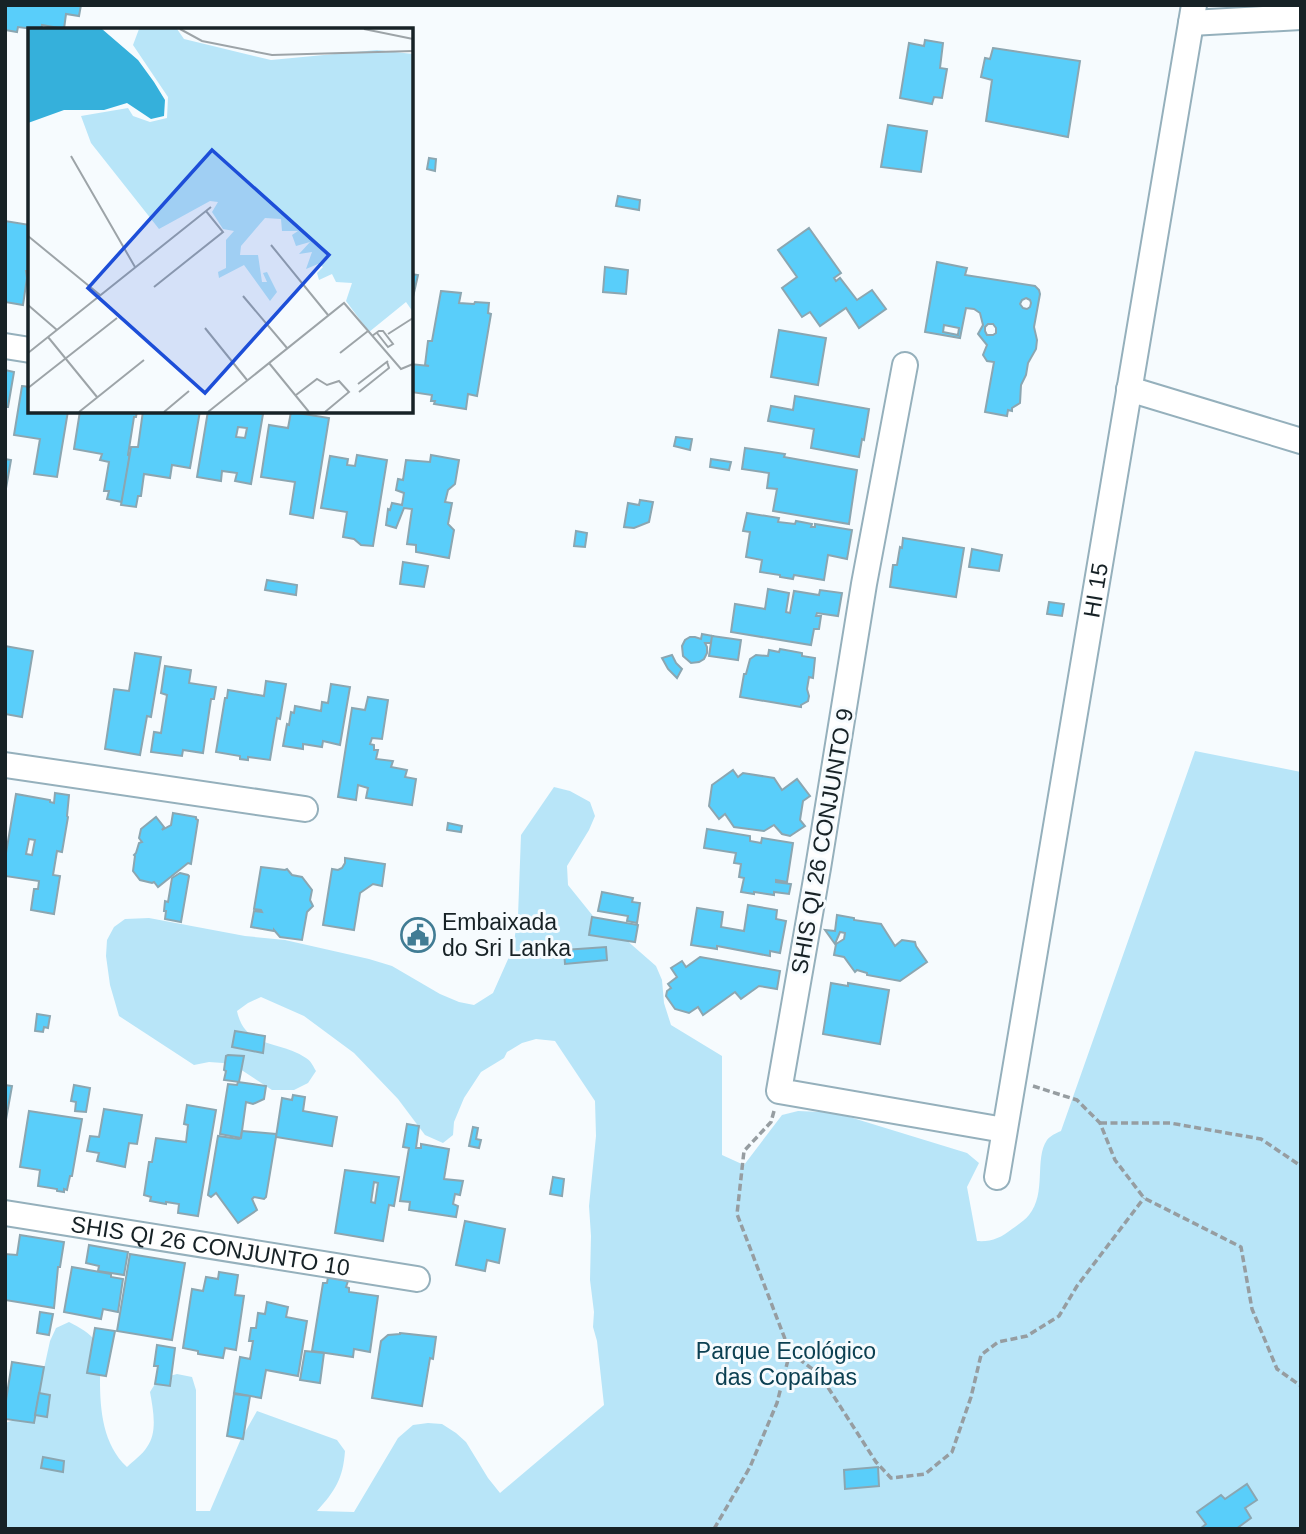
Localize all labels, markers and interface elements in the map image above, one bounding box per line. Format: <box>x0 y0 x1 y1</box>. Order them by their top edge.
inset map <box>28 28 413 413</box>
street label: HI 15 <box>1078 561 1113 620</box>
street label: SHIS QI 26 CONJUNTO 9 <box>786 706 858 976</box>
place label: Embaixada do Sri Lanka <box>442 909 571 961</box>
public building icon: Embaixada do Sri Lanka <box>399 916 437 954</box>
street label: SHIS QI 26 CONJUNTO 10 <box>69 1211 352 1281</box>
park label: Parque Ecológico das Copaíbas <box>696 1338 876 1390</box>

